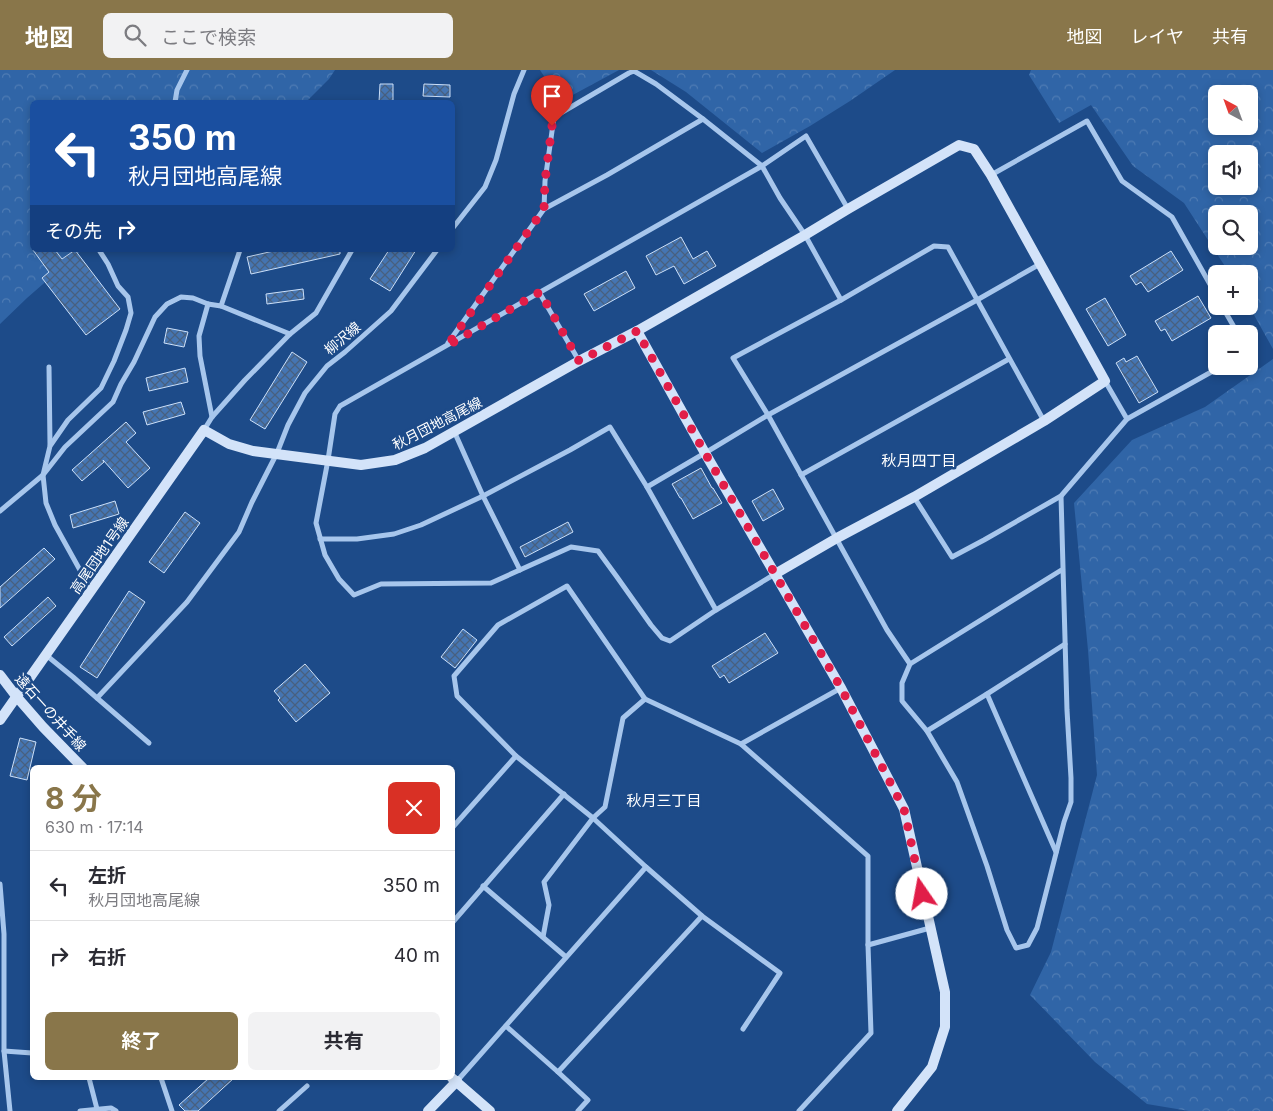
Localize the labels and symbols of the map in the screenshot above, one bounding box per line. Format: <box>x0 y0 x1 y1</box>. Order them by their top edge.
pin <box>531 75 573 126</box>
north arrow <box>1208 85 1258 135</box>
street label: 柳沢線 <box>320 318 364 358</box>
street label: 秋月団地高尾線 <box>389 393 485 453</box>
district label: 秋月四丁目 <box>881 451 957 470</box>
street label: 高尾団地1号線 <box>66 513 132 597</box>
street label: 遠石一の井手線 <box>12 670 90 754</box>
district label: 秋月三丁目 <box>626 791 702 810</box>
position arrow <box>895 867 947 919</box>

